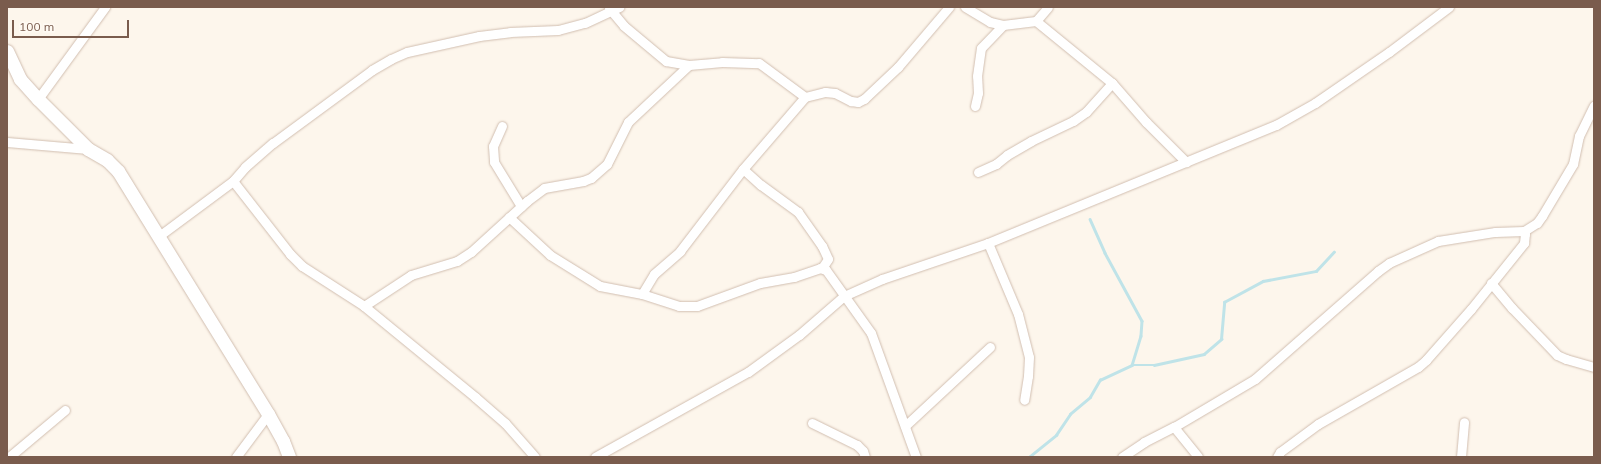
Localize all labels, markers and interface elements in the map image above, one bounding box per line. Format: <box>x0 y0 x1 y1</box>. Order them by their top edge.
scale bar <box>14 12 131 38</box>
text: 100 m <box>19 19 54 34</box>

